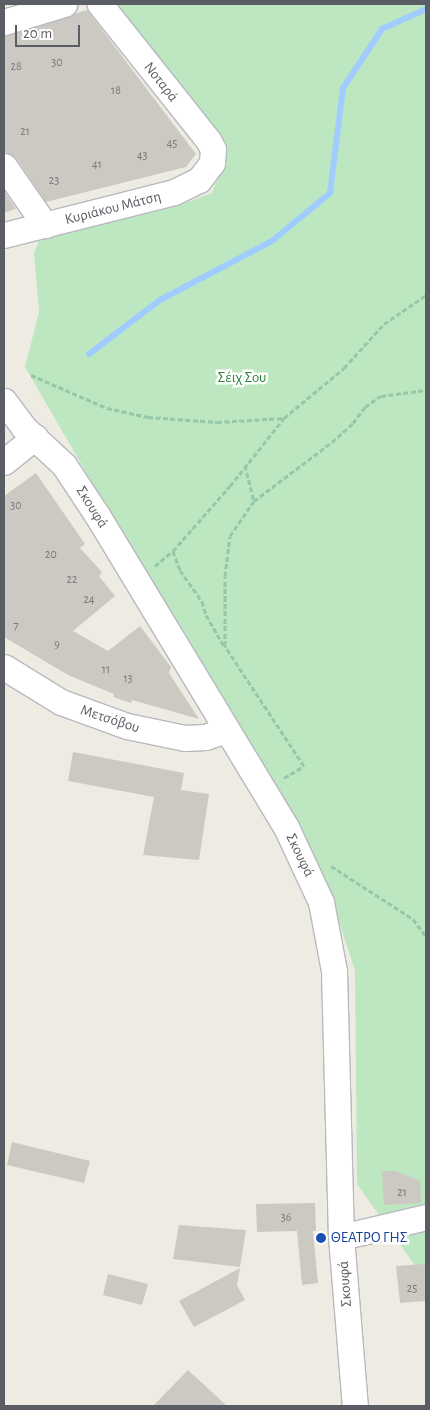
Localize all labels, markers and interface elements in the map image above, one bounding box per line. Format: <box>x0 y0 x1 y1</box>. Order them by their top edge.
scale bar <box>18 15 82 47</box>
text: 20 m <box>23 26 52 41</box>
house number: 30 <box>51 56 63 70</box>
street label: Νοταρά <box>140 58 182 106</box>
house number: 28 <box>10 60 22 74</box>
house number: 18 <box>111 84 121 98</box>
house number: 21 <box>20 125 30 139</box>
house number: 45 <box>167 137 177 151</box>
house number: 43 <box>137 149 147 163</box>
house number: 41 <box>92 158 102 172</box>
house number: 23 <box>49 174 59 188</box>
street label: Κυριάκου Μάτση <box>63 187 163 229</box>
park label: Σέιχ Σου <box>217 369 267 387</box>
street label: Σκουφά <box>72 483 112 531</box>
house number: 30 <box>10 499 22 513</box>
house number: 20 <box>45 548 57 562</box>
house number: 22 <box>67 573 77 587</box>
house number: 24 <box>83 593 95 607</box>
house number: 7 <box>13 619 19 633</box>
house number: 9 <box>54 638 60 652</box>
house number: 11 <box>102 663 110 677</box>
house number: 13 <box>123 672 133 686</box>
street label: Μετσόβου <box>78 701 142 737</box>
street label: Σκουφά <box>282 830 318 880</box>
house number: 21 <box>397 1186 407 1200</box>
house number: 36 <box>281 1211 291 1225</box>
place label: ΘΕΑΤΡΟ ΓΗΣ <box>331 1229 407 1247</box>
marker: ΘΕΑΤΡΟ ΓΗΣ <box>315 1232 327 1244</box>
street label: Σκουφά <box>334 1260 356 1308</box>
house number: 25 <box>407 1282 417 1296</box>

